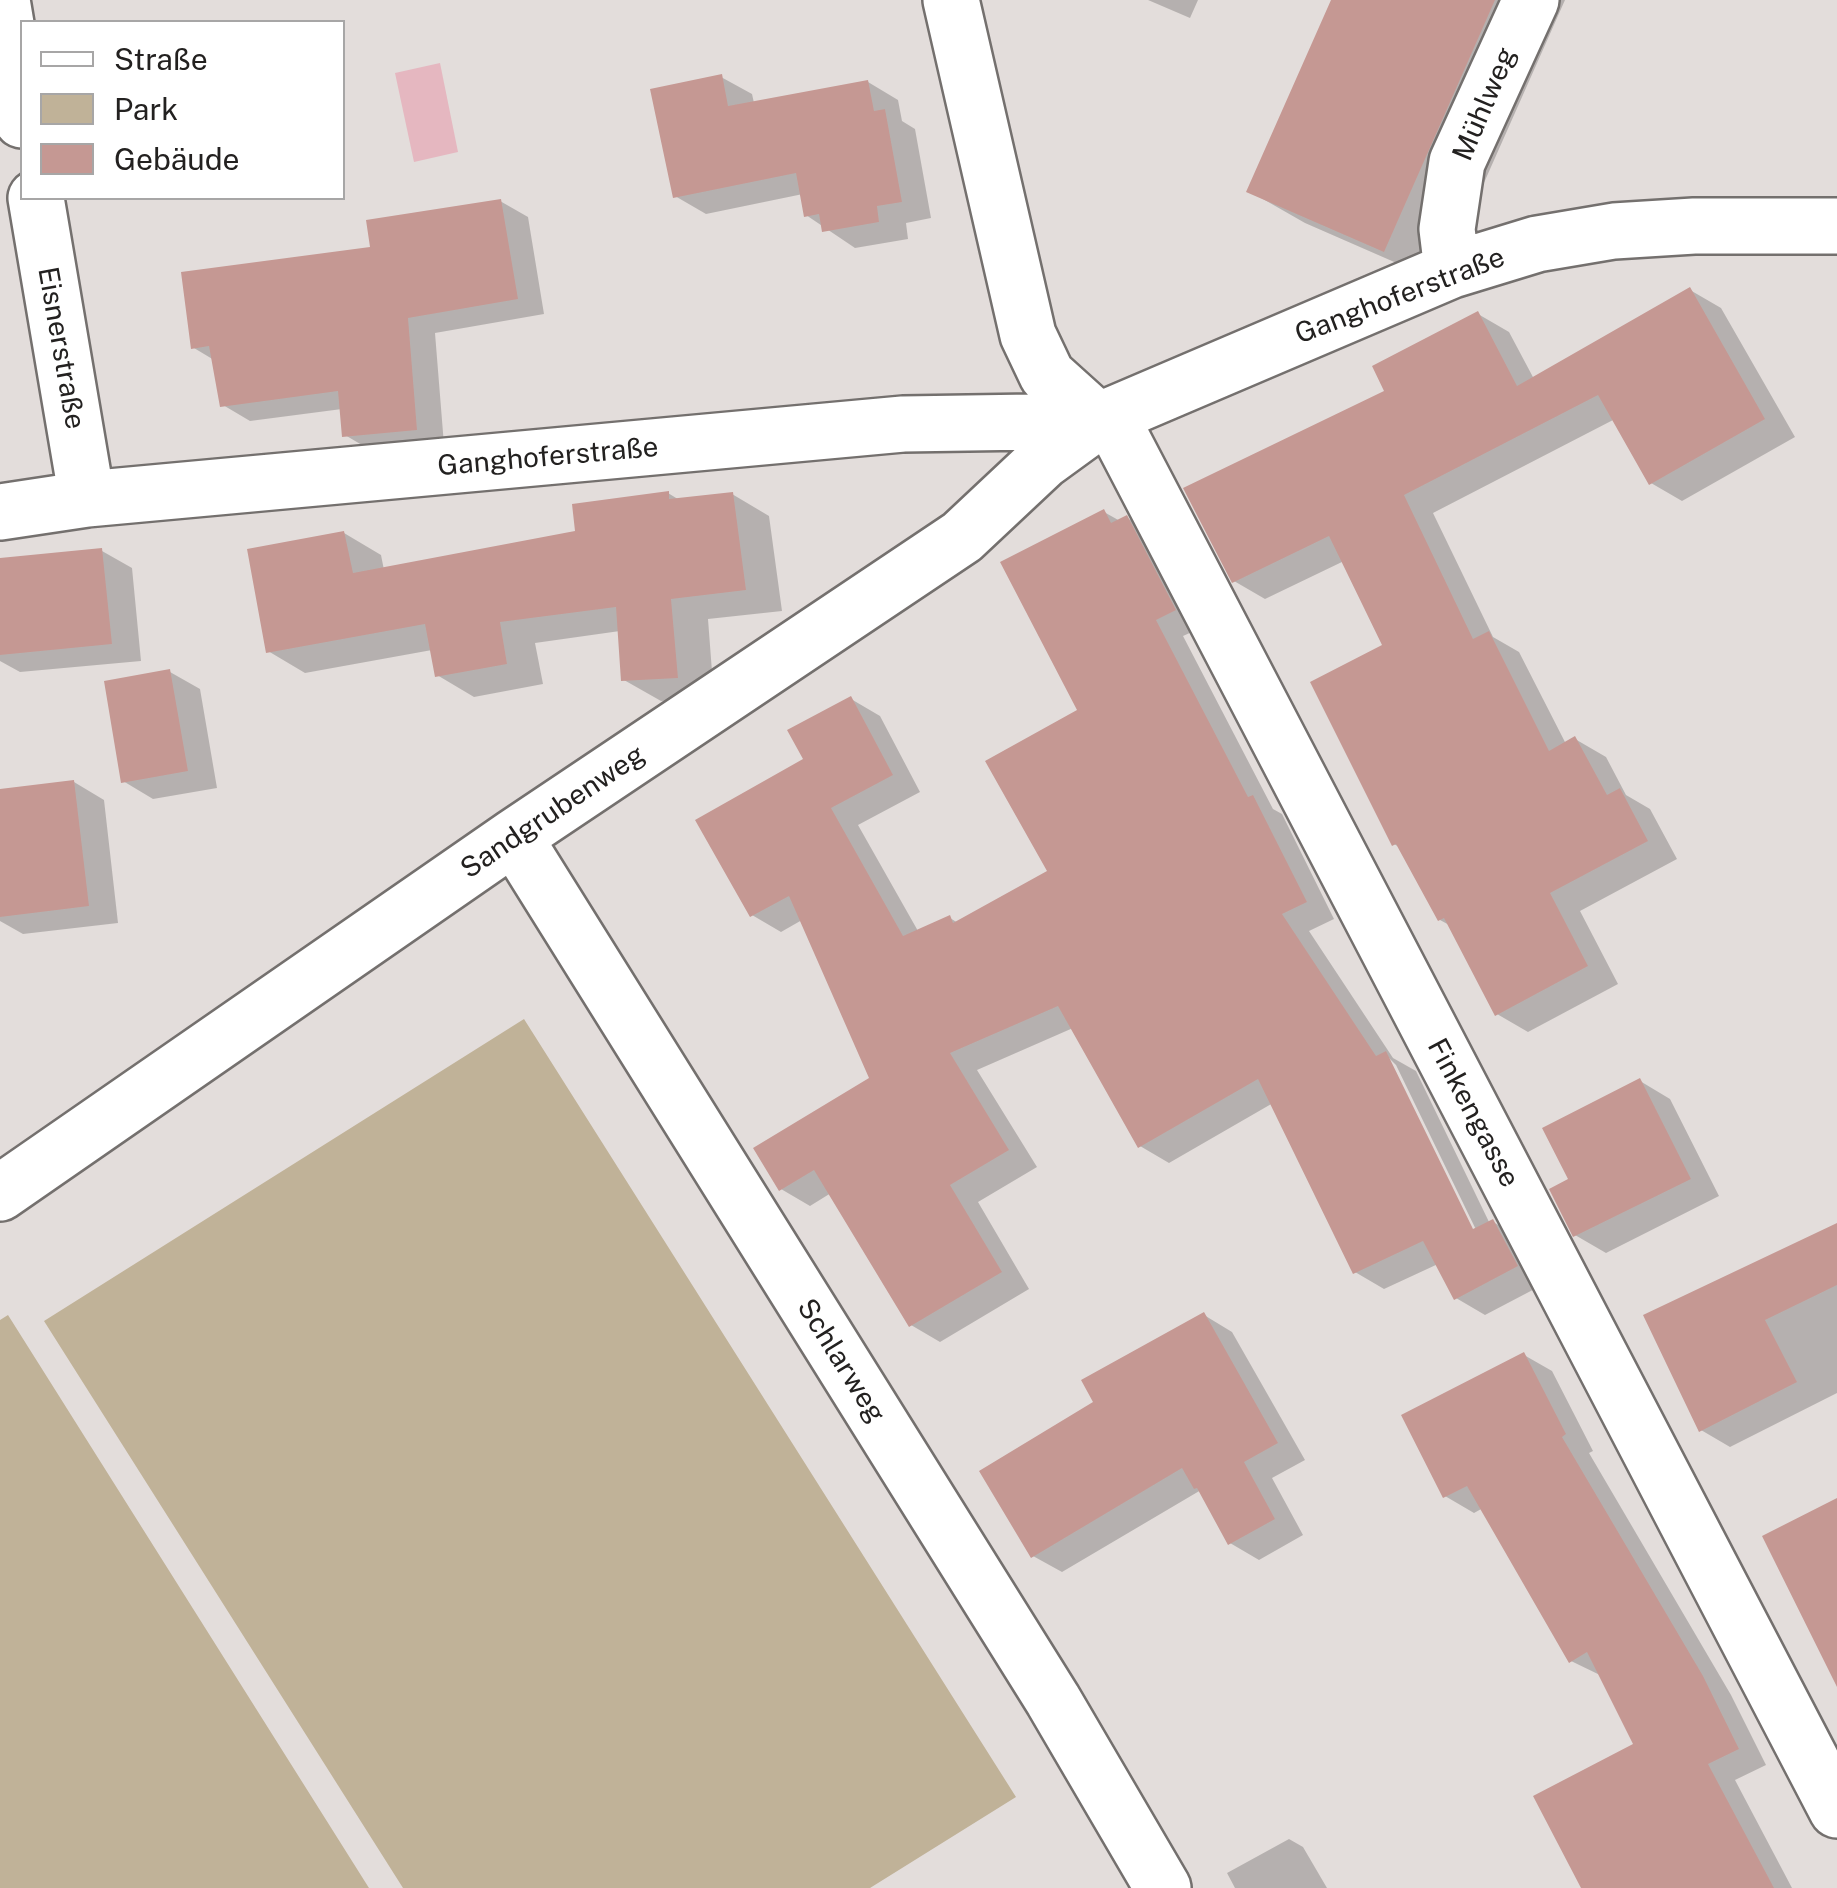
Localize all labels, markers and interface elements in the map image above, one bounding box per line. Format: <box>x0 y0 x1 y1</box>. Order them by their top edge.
legend <box>20 20 345 200</box>
text: Straße <box>114 41 208 77</box>
street label: Mühlweg <box>1446 42 1524 166</box>
text: Park <box>114 91 178 127</box>
text: Gebäude <box>114 141 240 177</box>
street label: Ganghoferstraße <box>1291 241 1509 351</box>
street label: Eisnerstraße <box>30 264 92 432</box>
street label: Ganghoferstraße <box>436 431 660 483</box>
street label: Sandgrubenweg <box>455 738 651 886</box>
street label: Finkengasse <box>1420 1033 1526 1193</box>
street label: Schlarweg <box>790 1293 892 1429</box>

